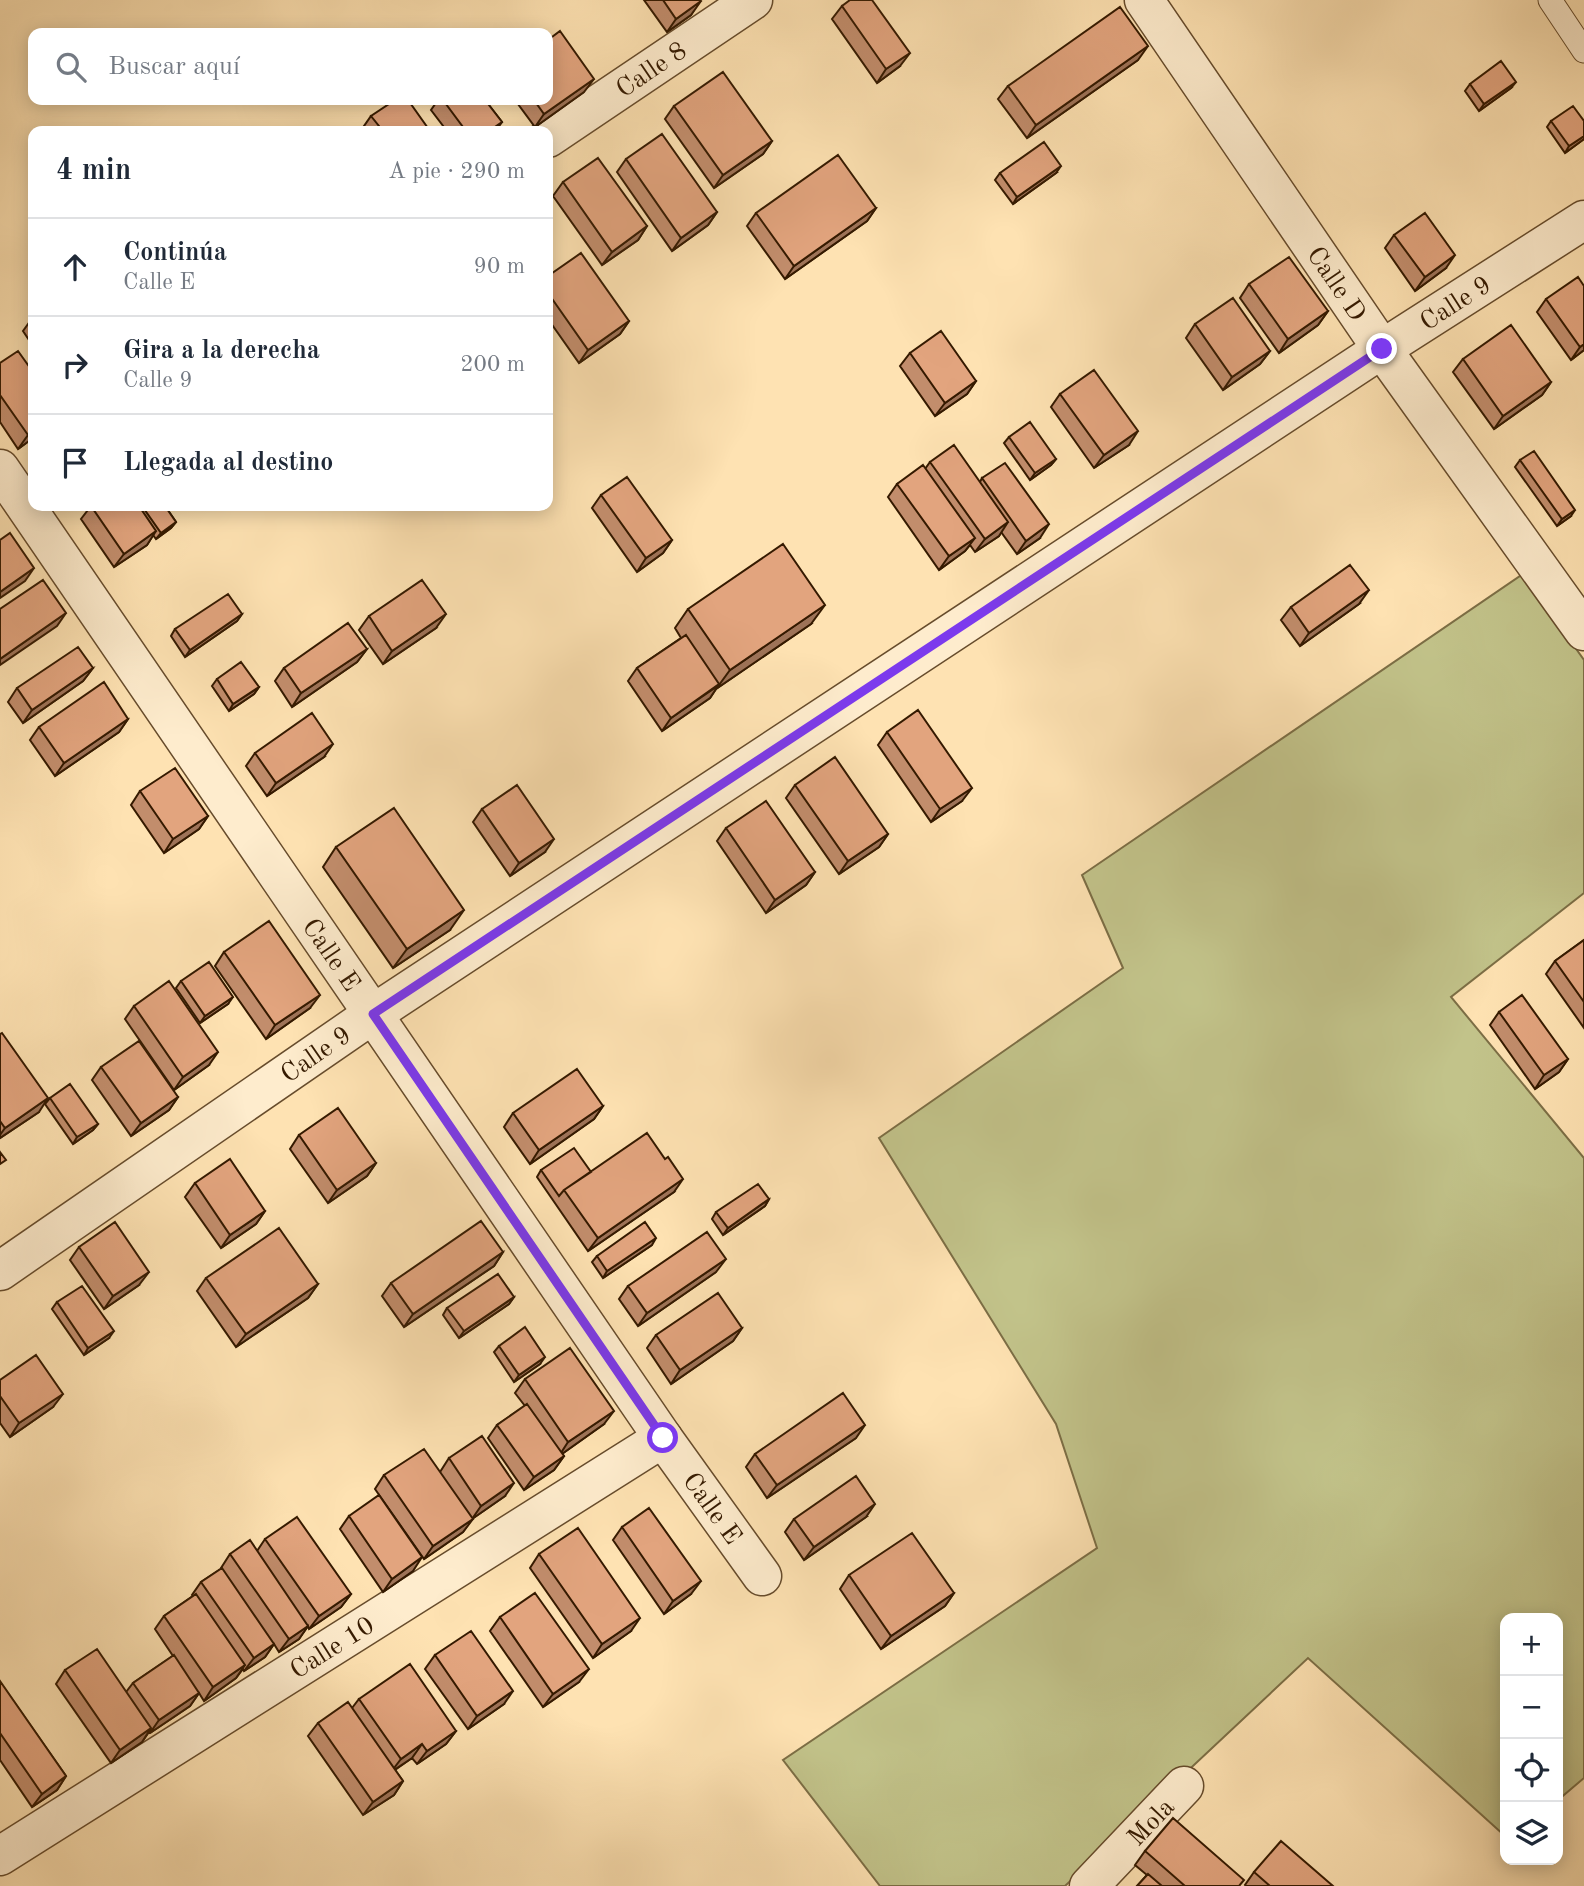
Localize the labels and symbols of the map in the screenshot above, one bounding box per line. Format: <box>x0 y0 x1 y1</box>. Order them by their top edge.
street label: Calle 8 <box>612 38 692 103</box>
street label: Calle D <box>1301 243 1370 326</box>
street label: Calle 9 <box>1416 272 1496 336</box>
route end <box>1366 333 1397 364</box>
street label: Calle E <box>297 914 364 996</box>
street label: Calle 9 <box>277 1022 356 1088</box>
route start <box>647 1422 678 1453</box>
street label: Calle E <box>677 1468 746 1550</box>
street label: Calle 10 <box>286 1613 379 1685</box>
street label: Mola <box>1124 1794 1180 1852</box>

